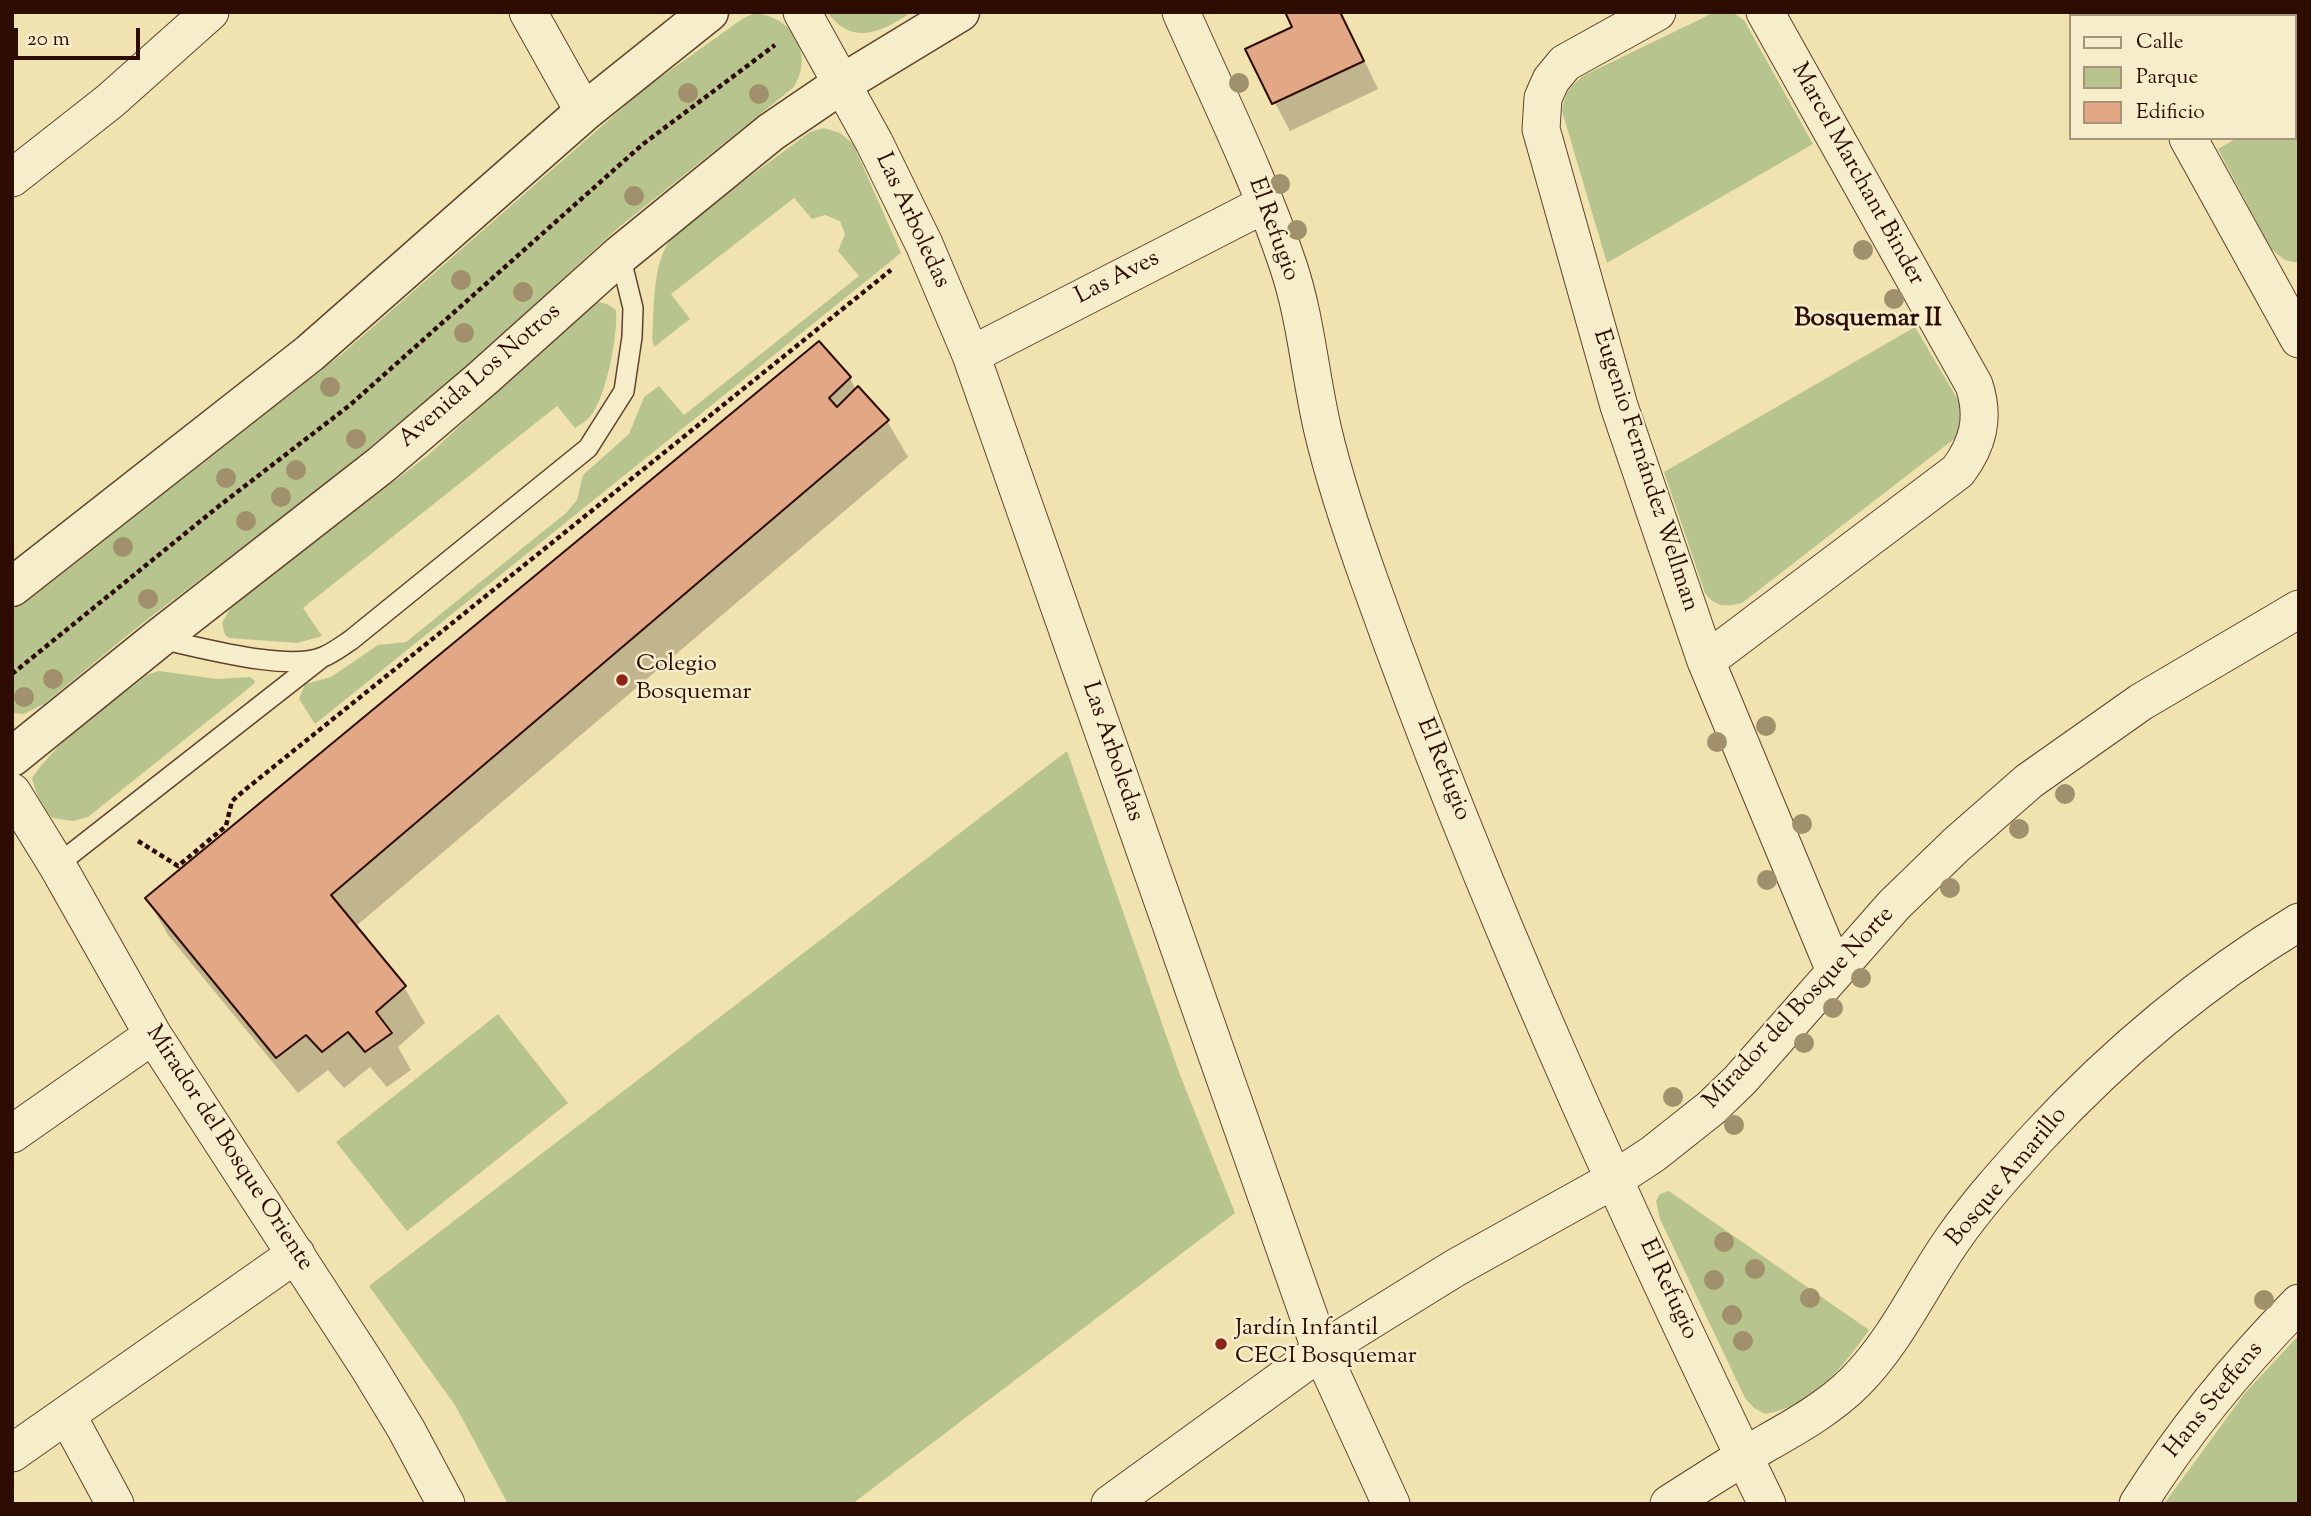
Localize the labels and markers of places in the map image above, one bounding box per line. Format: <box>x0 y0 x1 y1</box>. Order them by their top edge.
place label: Colegio Bosquemar <box>636 652 751 708</box>
marker: Colegio Bosquemar <box>614 672 630 688</box>
place label: Jardín Infantil CECI Bosquemar <box>1235 1316 1417 1372</box>
marker: Jardín Infantil CECI Bosquemar <box>1213 1336 1229 1352</box>

